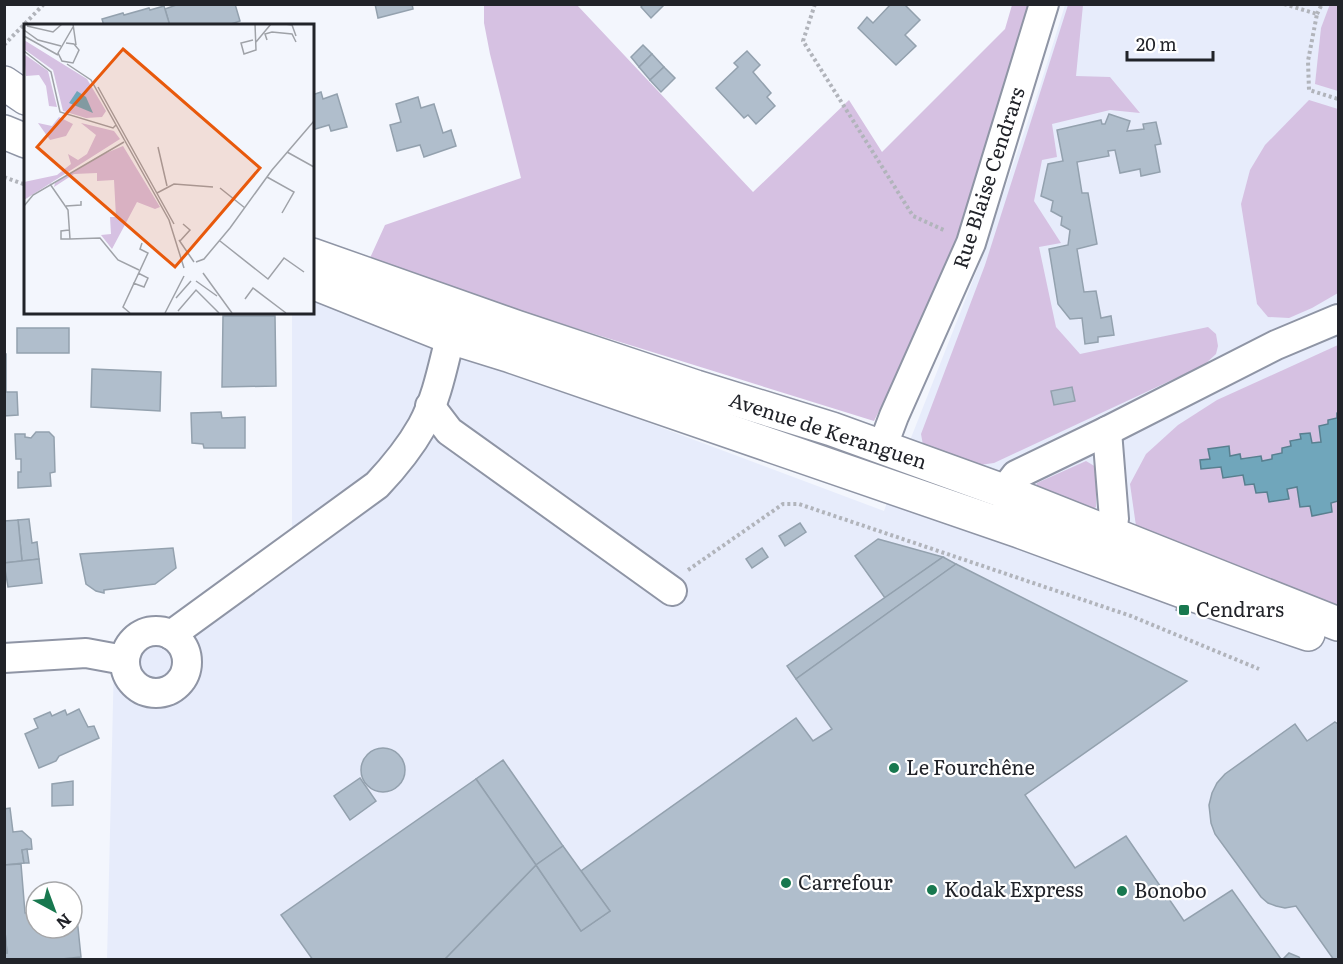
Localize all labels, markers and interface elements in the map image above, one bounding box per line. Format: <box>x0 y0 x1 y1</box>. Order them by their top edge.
inset map <box>24 24 314 314</box>
scale bar <box>1127 24 1212 62</box>
text: 20 m <box>1136 30 1177 57</box>
street label: Rue Blaise Cendrars <box>944 83 1031 272</box>
street label: Avenue de Keranguen <box>726 383 931 475</box>
place label: Cendrars <box>1196 593 1284 623</box>
marker: Cendrars <box>1177 603 1191 617</box>
place label: Le Fourchêne <box>906 751 1035 781</box>
marker: Le Fourchêne <box>887 761 901 775</box>
place label: Carrefour <box>798 866 893 896</box>
place label: Kodak Express <box>944 873 1083 903</box>
place label: Bonobo <box>1134 874 1207 904</box>
marker: Carrefour <box>779 876 793 890</box>
north arrow <box>24 880 84 940</box>
marker: Kodak Express <box>925 883 939 897</box>
marker: Bonobo <box>1115 884 1129 898</box>
text: N <box>52 909 77 936</box>

